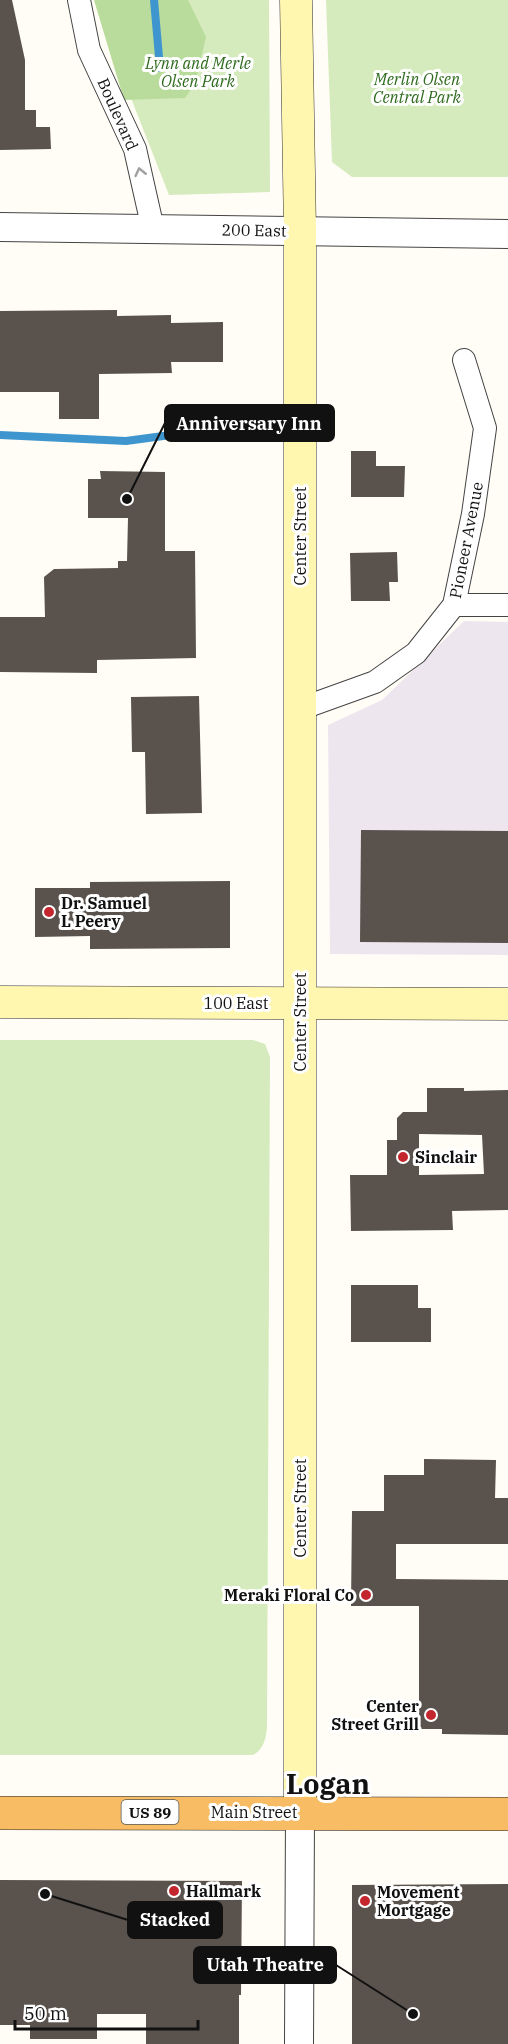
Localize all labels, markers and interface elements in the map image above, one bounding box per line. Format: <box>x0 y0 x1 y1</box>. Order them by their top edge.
park label: Lynn and Merle Olsen Park <box>144 53 251 91</box>
park label: Merlin Olsen Central Park <box>373 69 461 107</box>
street label: Boulevard <box>93 75 143 153</box>
one-way arrow <box>134 167 147 177</box>
street label: 200 East <box>221 219 287 241</box>
callout: Anniversary Inn <box>165 405 334 441</box>
text: Anniversary Inn <box>176 412 322 435</box>
street label: Pioneer Avenue <box>445 480 487 600</box>
street label: Center Street <box>290 486 310 586</box>
place label: Dr. Samuel L Peery <box>61 893 147 931</box>
marker: Dr. Samuel L Peery <box>42 905 56 919</box>
street label: Center Street <box>290 972 310 1072</box>
street label: 100 East <box>204 993 269 1013</box>
place label: Sinclair <box>415 1147 477 1167</box>
marker: Sinclair <box>396 1150 410 1164</box>
street label: Center Street <box>290 1458 310 1558</box>
place label: Meraki Floral Co <box>224 1585 354 1605</box>
marker: Meraki Floral Co <box>359 1588 373 1602</box>
place label: Center Street Grill <box>331 1696 419 1734</box>
marker: Center Street Grill <box>424 1708 438 1722</box>
district label: Logan <box>286 1765 370 1802</box>
road number: US 89 <box>122 1800 178 1824</box>
street label: Main Street <box>211 1802 298 1822</box>
place label: Hallmark <box>186 1881 261 1901</box>
place label: Movement Mortgage <box>377 1882 459 1920</box>
marker: Hallmark <box>167 1884 181 1898</box>
marker: Movement Mortgage <box>358 1894 372 1908</box>
callout: Stacked <box>128 1902 222 1938</box>
text: Stacked <box>140 1908 210 1931</box>
callout: Utah Theatre <box>194 1947 336 1983</box>
text: Utah Theatre <box>206 1953 324 1976</box>
scale bar <box>15 1993 198 2031</box>
text: 50 m <box>24 2002 67 2025</box>

